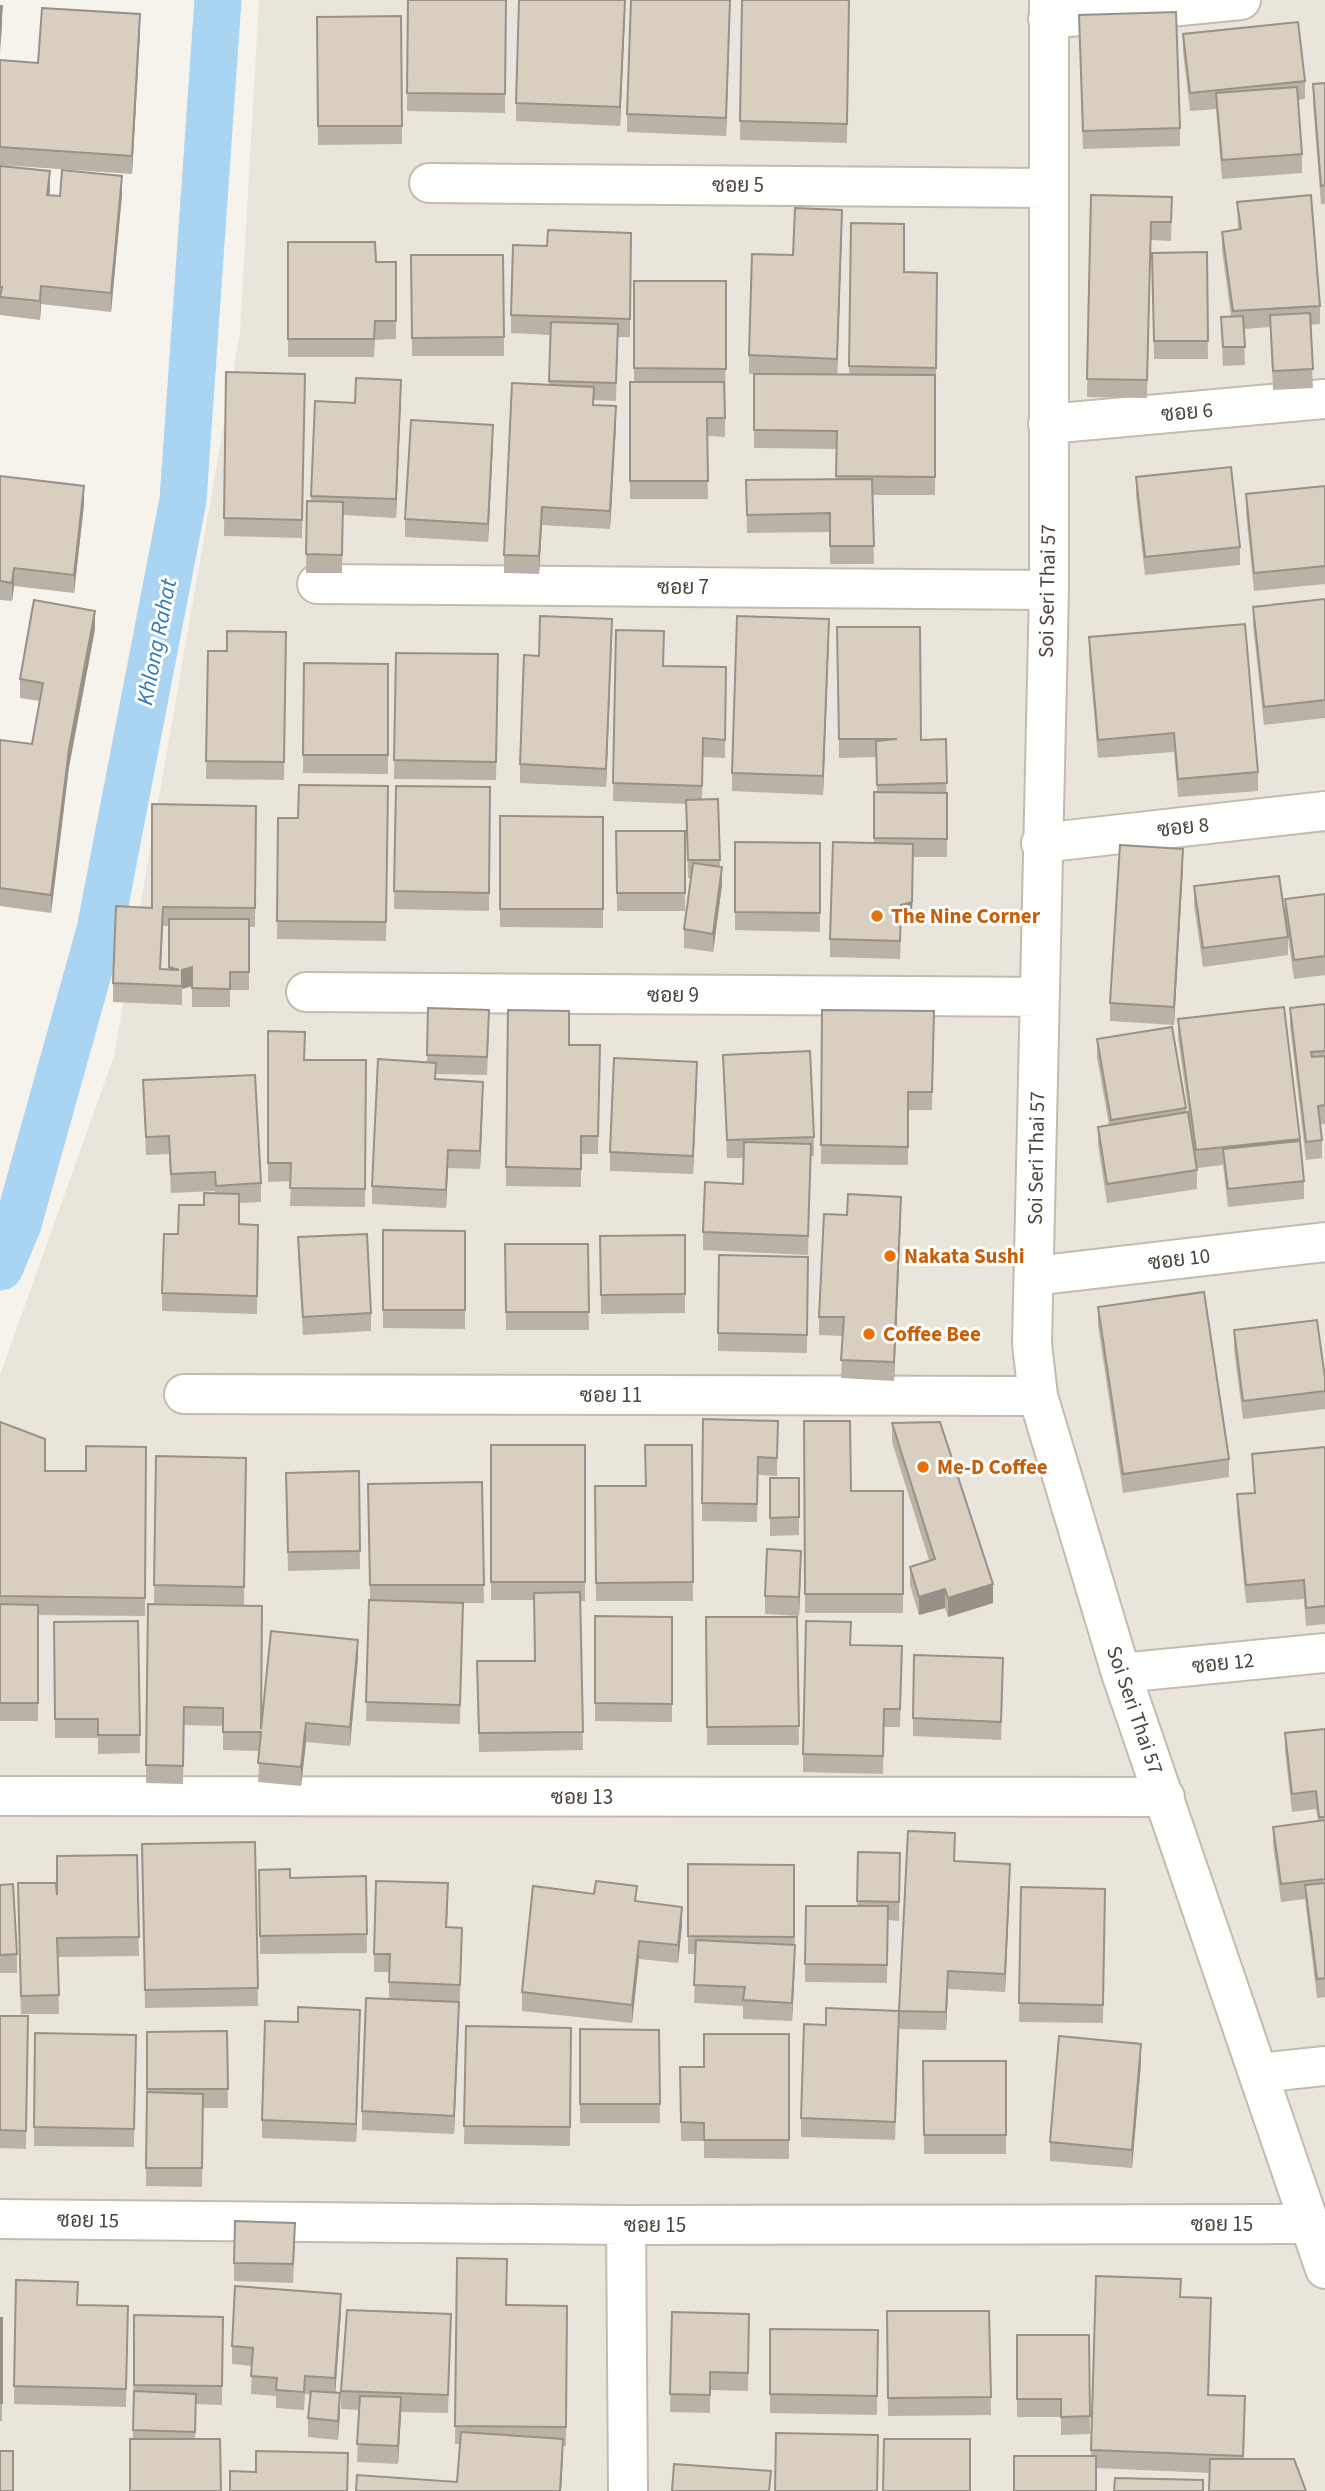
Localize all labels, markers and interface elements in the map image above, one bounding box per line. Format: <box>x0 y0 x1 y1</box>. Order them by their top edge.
street label: ซอย 5 <box>712 170 764 200</box>
street label: ซอย 6 <box>1160 395 1214 429</box>
street label: Soi Seri Thai 57 <box>1031 524 1063 658</box>
street label: ซอย 7 <box>657 572 709 602</box>
water label: Khlong Rahat <box>128 576 185 708</box>
street label: ซอย 8 <box>1156 809 1210 845</box>
place label: The Nine Corner <box>891 901 1041 931</box>
marker: The Nine Corner <box>869 908 885 924</box>
street label: ซอย 9 <box>647 980 699 1010</box>
street label: Soi Seri Thai 57 <box>1020 1091 1052 1225</box>
street label: ซอย 10 <box>1146 1240 1212 1278</box>
place label: Nakata Sushi <box>904 1241 1025 1271</box>
marker: Nakata Sushi <box>882 1248 898 1264</box>
place label: Coffee Bee <box>883 1319 981 1349</box>
marker: Coffee Bee <box>861 1326 877 1342</box>
street label: ซอย 11 <box>580 1380 642 1410</box>
place label: Me-D Coffee <box>937 1452 1048 1482</box>
marker: Me-D Coffee <box>915 1459 931 1475</box>
street label: Soi Seri Thai 57 <box>1099 1642 1171 1778</box>
street label: ซอย 12 <box>1190 1645 1256 1681</box>
street label: ซอย 13 <box>551 1782 613 1812</box>
street label: ซอย 15 <box>57 2204 119 2236</box>
street label: ซอย 15 <box>1191 2209 1253 2239</box>
street label: ซอย 15 <box>624 2210 686 2240</box>

